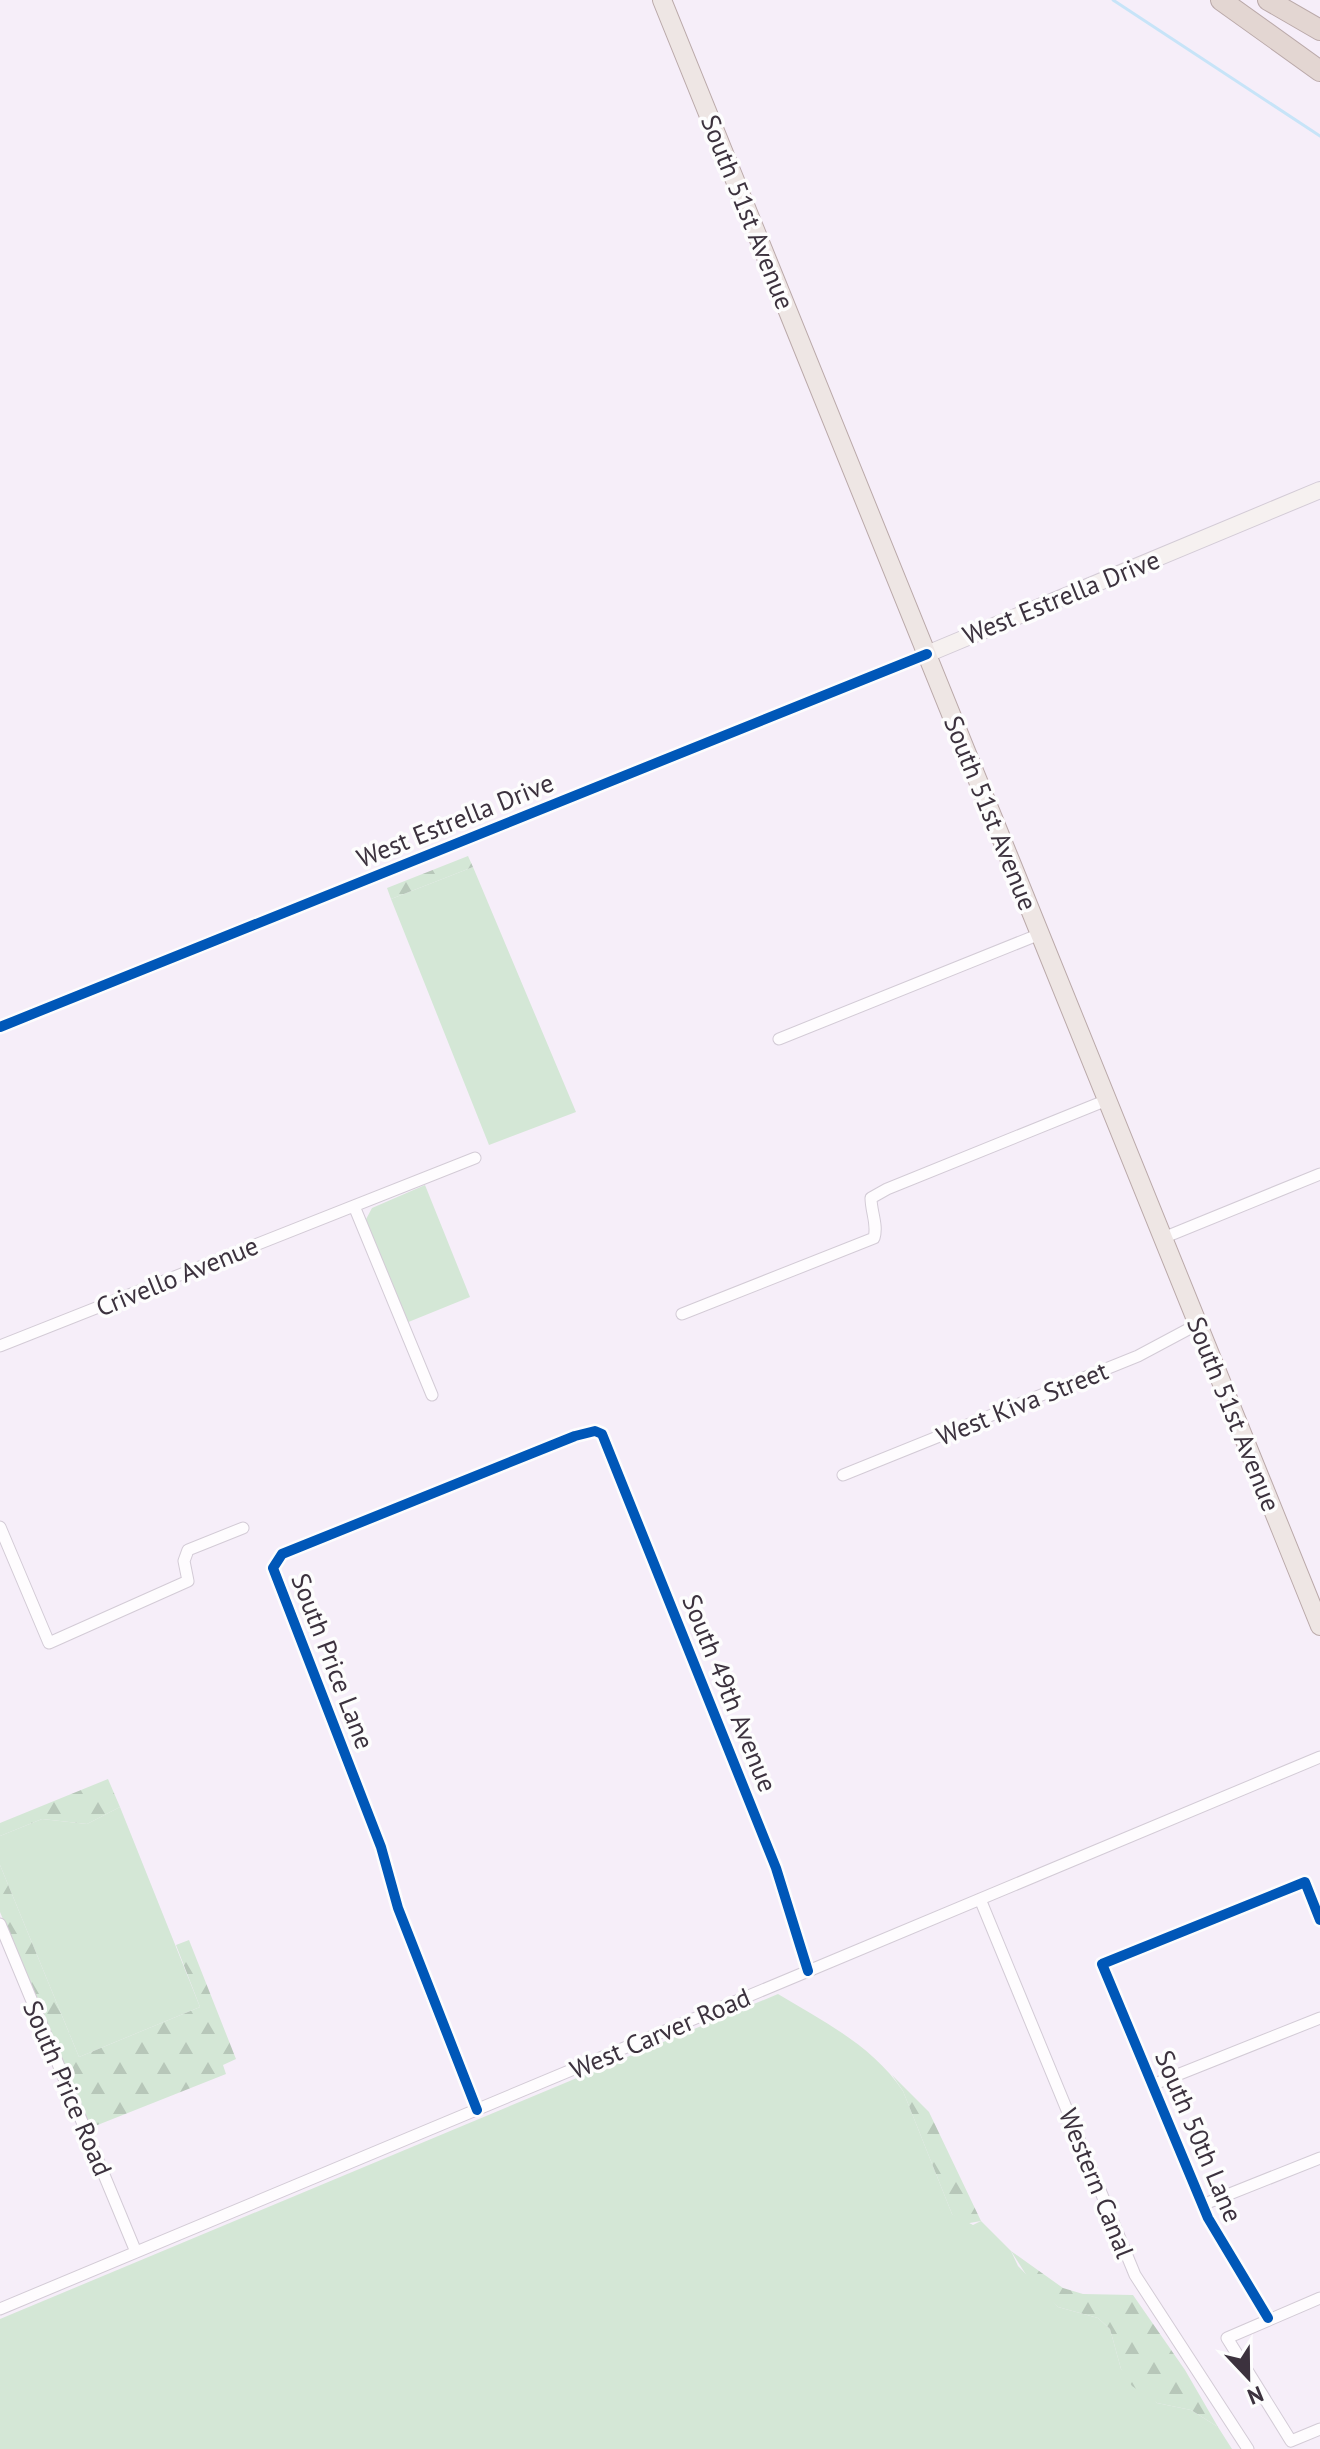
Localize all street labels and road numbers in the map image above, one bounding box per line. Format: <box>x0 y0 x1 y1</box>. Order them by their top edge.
street label: South 51st Avenue <box>694 110 802 314</box>
street label: West Estrella Drive <box>958 542 1164 652</box>
street label: South 51st Avenue <box>937 711 1045 915</box>
street label: West Estrella Drive <box>352 765 558 875</box>
street label: Crivello Avenue <box>91 1228 263 1324</box>
street label: South 51st Avenue <box>1180 1312 1288 1516</box>
street label: West Kiva Street <box>931 1354 1113 1452</box>
street label: South Price Lane <box>284 1568 382 1754</box>
street label: South 49th Avenue <box>675 1589 785 1797</box>
street label: West Carver Road <box>565 1980 755 2086</box>
street label: South Price Road <box>16 1995 120 2181</box>
street label: South 50th Lane <box>1148 2045 1250 2227</box>
street label: Western Canal <box>1052 2103 1142 2263</box>

